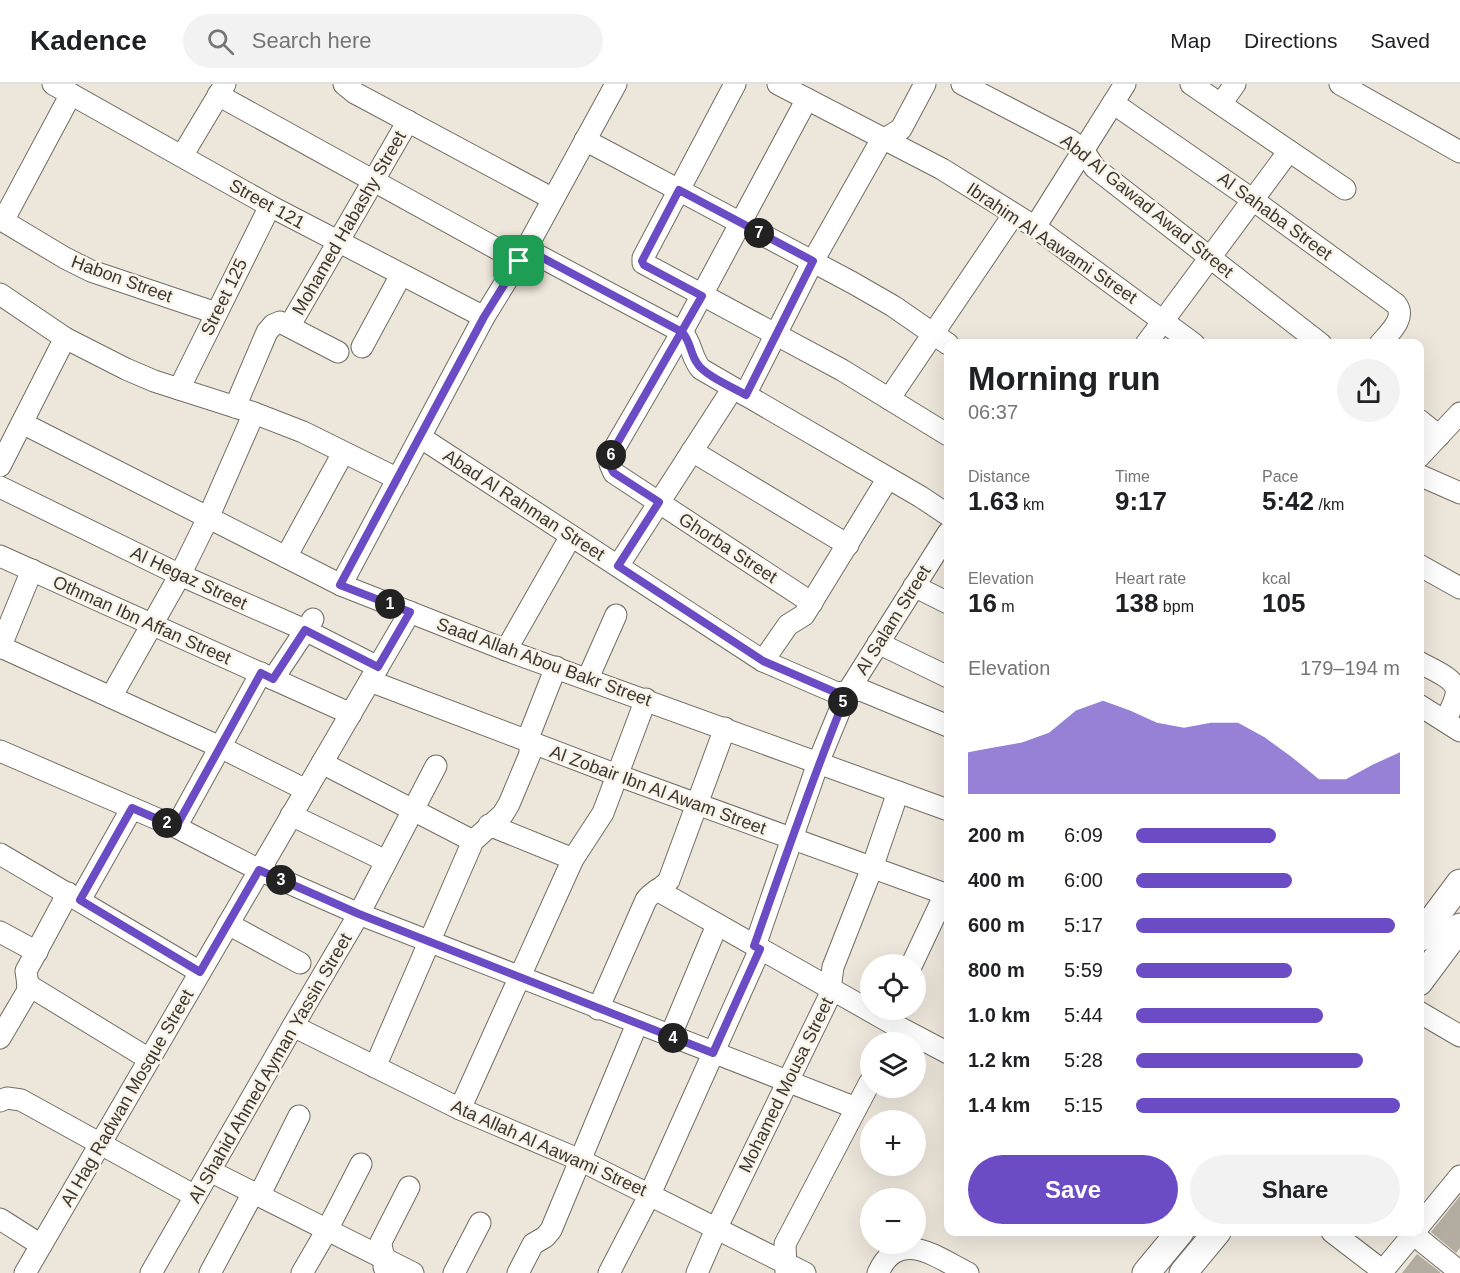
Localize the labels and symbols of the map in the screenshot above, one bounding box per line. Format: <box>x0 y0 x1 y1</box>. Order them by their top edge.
street label: Mohamed Habashy Street <box>288 127 410 319</box>
street label: Abd Al Gawad Awad Street <box>1057 130 1237 282</box>
street label: Al Sahaba Street <box>1214 168 1336 264</box>
street label: Street 121 <box>226 175 308 233</box>
street label: Ibrahim Al Aawami Street <box>963 178 1141 308</box>
pin: 7 <box>744 218 774 248</box>
pin <box>493 235 544 286</box>
street label: Habon Street <box>69 251 175 307</box>
street label: Street 125 <box>197 255 251 339</box>
pin: 6 <box>596 440 626 470</box>
street label: Abad Al Rahman Street <box>440 445 608 565</box>
street label: Ghorba Street <box>675 509 781 587</box>
street label: Al Hegaz Street <box>128 542 250 614</box>
street label: Al Salam Street <box>851 562 935 678</box>
street label: Othman Ibn Affan Street <box>50 572 234 668</box>
pin: 1 <box>375 589 405 619</box>
street label: Saad Allah Abou Bakr Street <box>434 614 654 710</box>
pin: 5 <box>828 687 858 717</box>
street label: Al Zobair Ibn Al Awam Street <box>547 741 769 839</box>
pin: 2 <box>152 808 182 838</box>
pin: 3 <box>266 865 296 895</box>
street label: Al Shahid Ahmed Ayman Yassin Street <box>184 930 356 1206</box>
street label: Al Hag Radwan Mosque Street <box>57 986 197 1210</box>
street label: Mohamed Mousa Street <box>735 994 837 1176</box>
pin: 4 <box>658 1023 688 1053</box>
street label: Ata Allah Al Aawami Street <box>448 1096 650 1200</box>

